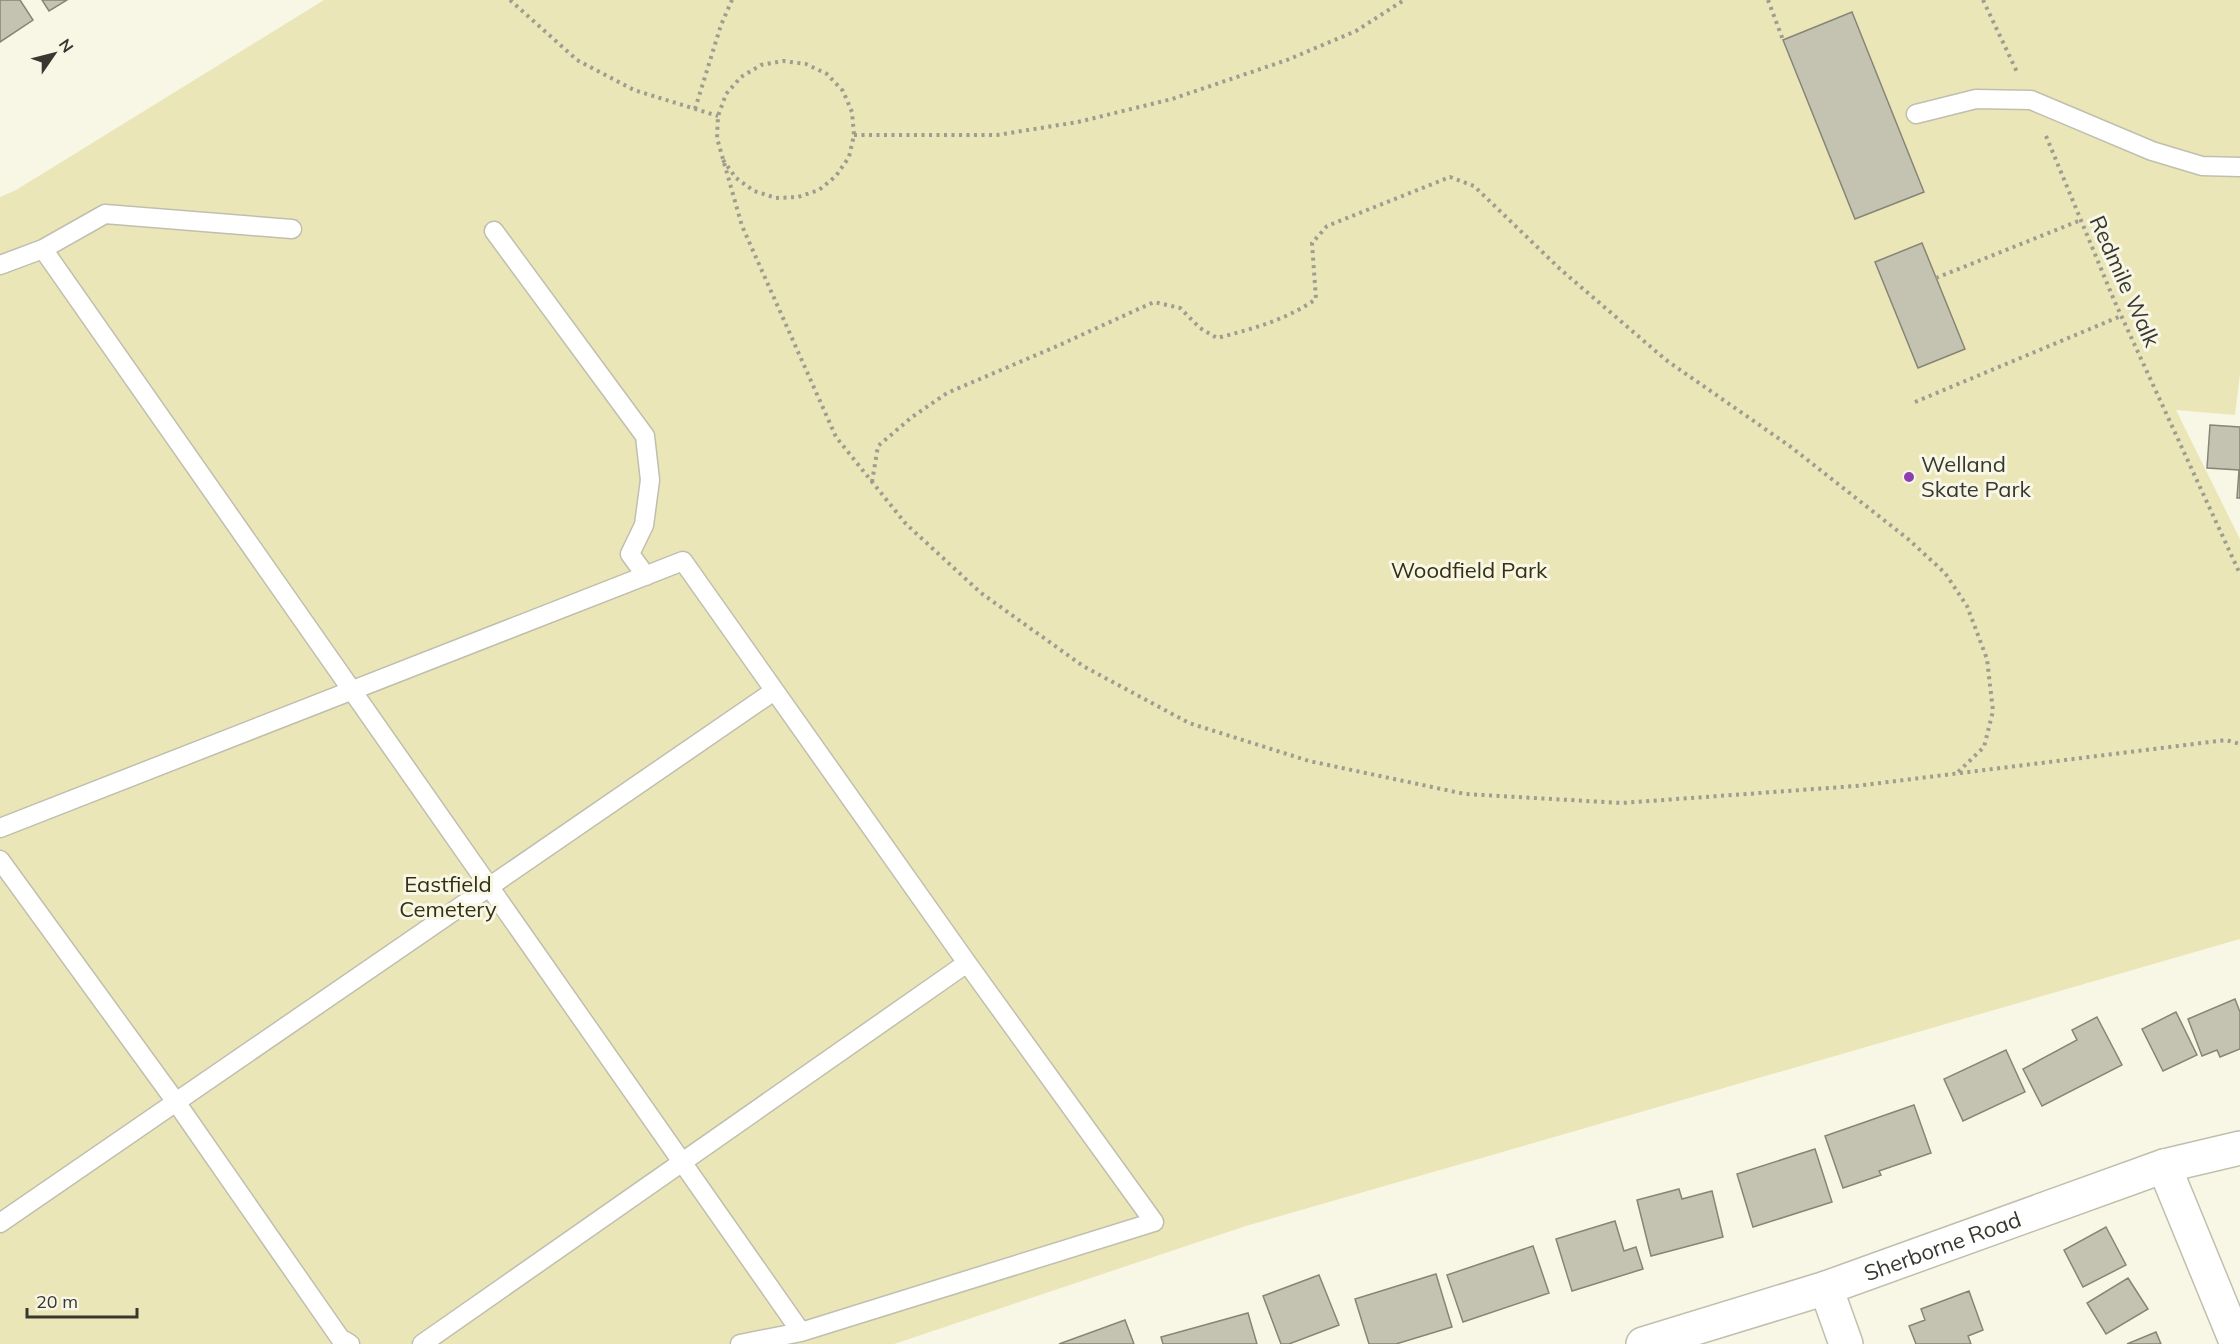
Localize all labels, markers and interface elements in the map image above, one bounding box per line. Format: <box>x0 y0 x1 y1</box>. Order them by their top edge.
north arrow <box>24 24 84 84</box>
text: N <box>55 35 78 56</box>
street label: Redmile Walk <box>2084 211 2167 352</box>
place label: Welland Skate Park <box>1921 450 2031 503</box>
marker: Welland Skate Park <box>1902 470 1916 484</box>
park label: Woodfield Park <box>1391 556 1548 584</box>
park label: Eastfield Cemetery <box>399 870 497 923</box>
street label: Sherborne Road <box>1860 1205 2025 1287</box>
scale bar <box>27 1281 136 1319</box>
text: 20 m <box>36 1290 78 1313</box>

